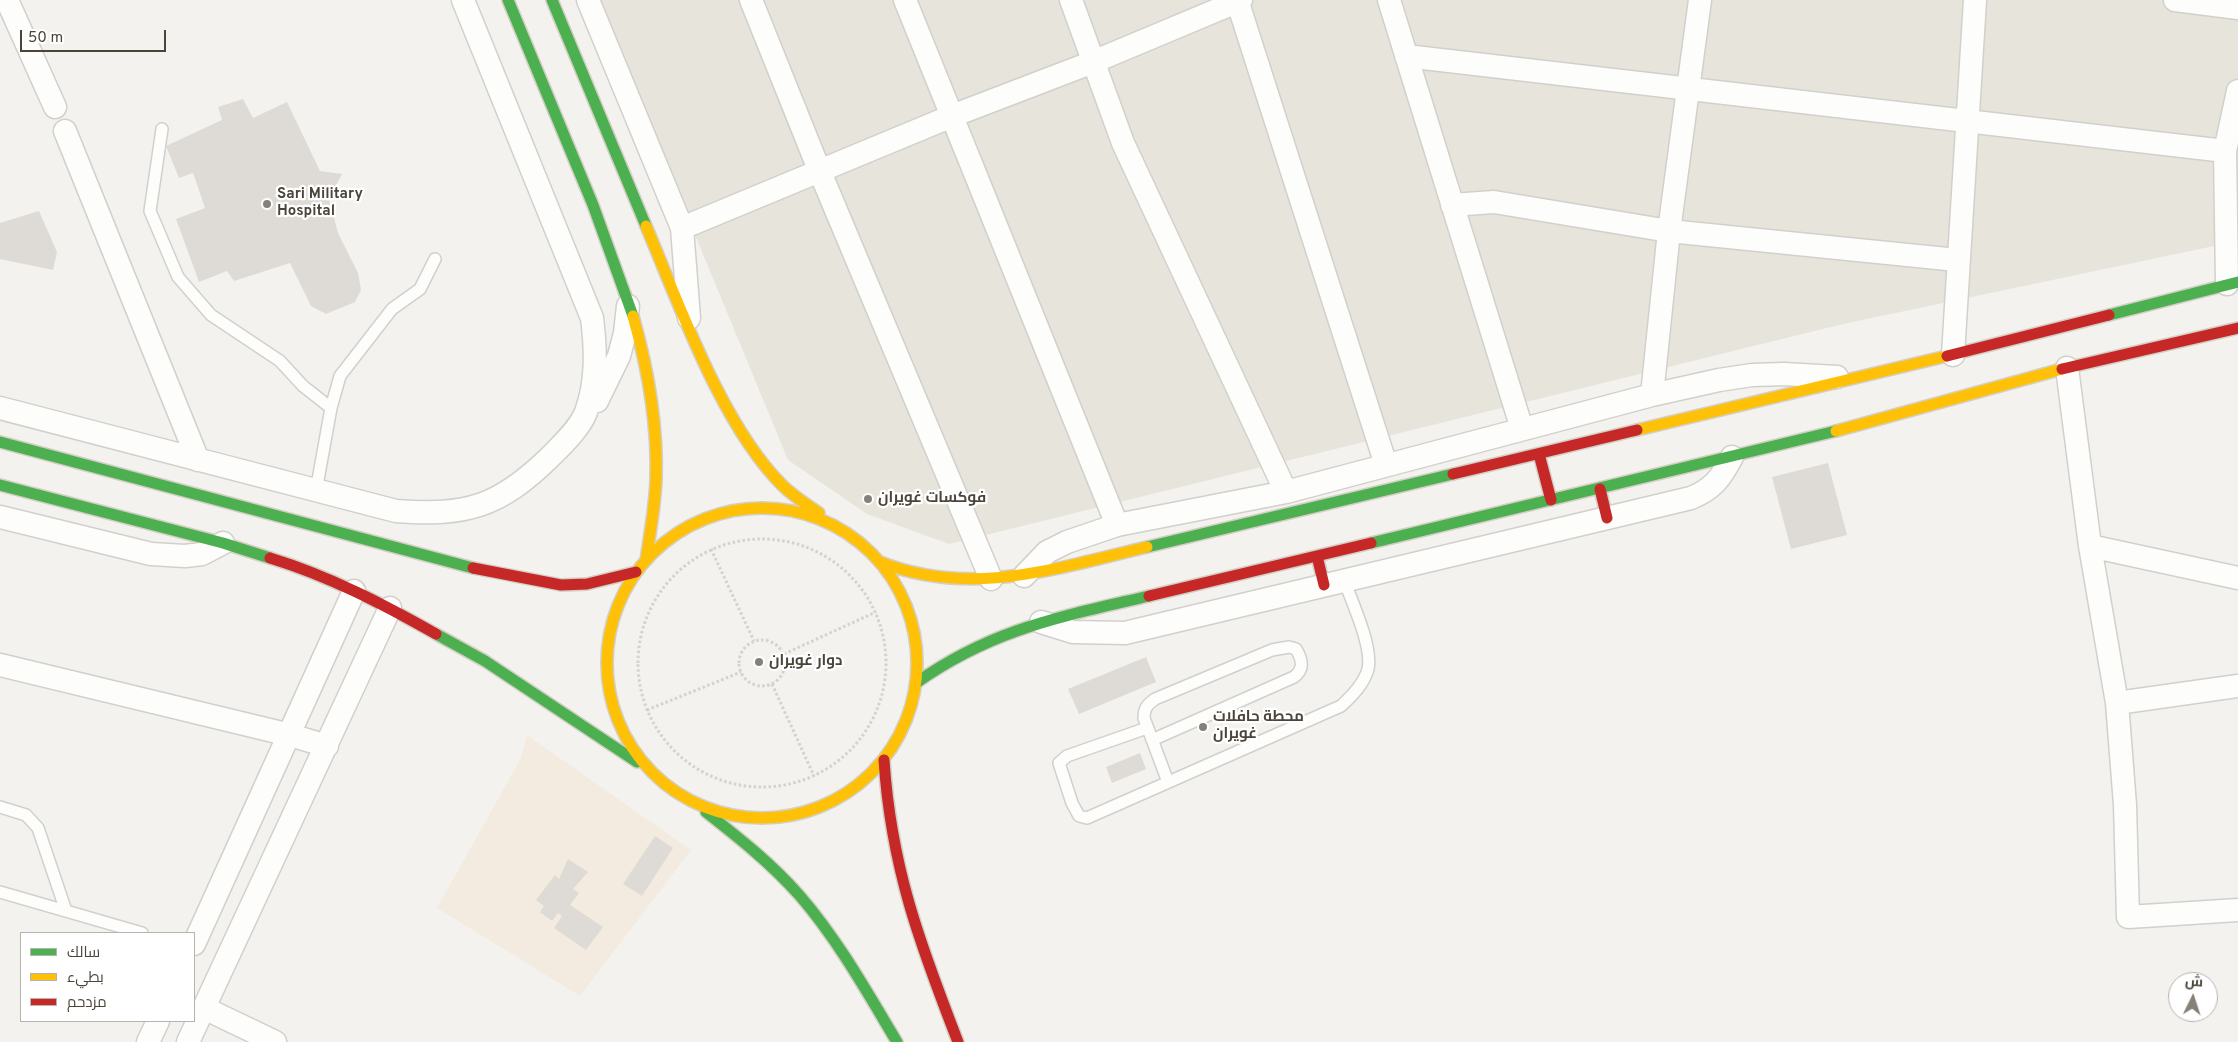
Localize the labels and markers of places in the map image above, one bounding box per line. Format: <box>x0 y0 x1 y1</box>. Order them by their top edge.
place label: Sari Military Hospital <box>277 186 363 221</box>
marker: Sari Military Hospital <box>261 198 273 210</box>
place label: فوكسات غويران <box>878 490 986 508</box>
marker: فوكسات غويران <box>862 493 874 505</box>
place label: دوار غويران <box>769 653 842 671</box>
marker: دوار غويران <box>753 656 765 668</box>
place label: محطة حافلات غويران <box>1213 709 1304 744</box>
marker: محطة حافلات غويران <box>1197 721 1209 733</box>

